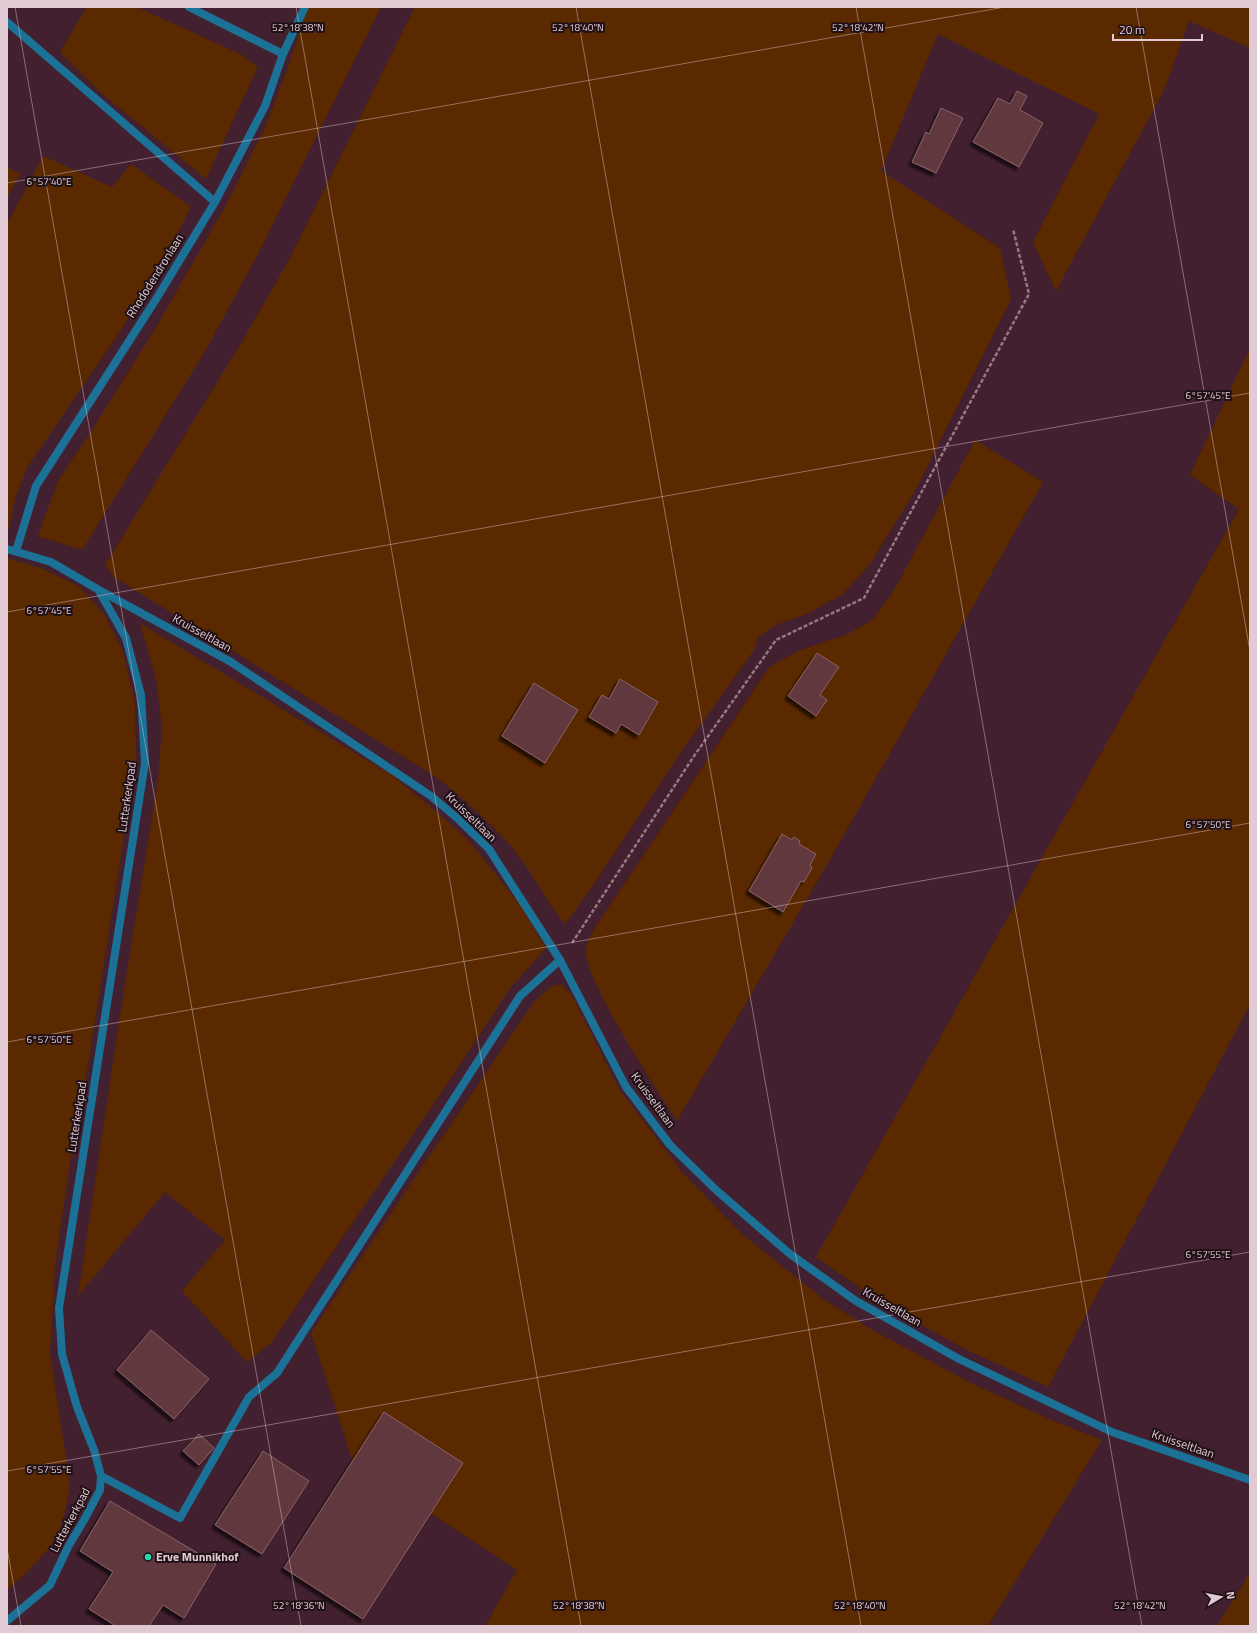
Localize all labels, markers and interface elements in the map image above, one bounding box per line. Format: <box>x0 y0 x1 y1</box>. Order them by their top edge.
scale bar <box>1113 16 1202 42</box>
text: 52°18'38"N <box>272 20 324 35</box>
text: 52°18'40"N <box>552 20 604 35</box>
text: 52°18'42"N <box>832 20 884 35</box>
text: 20 m <box>1119 20 1145 39</box>
text: 6°57'40"E <box>27 174 72 189</box>
street label: Rhododendronlaan <box>121 230 188 322</box>
text: 6°57'45"E <box>1186 388 1231 403</box>
text: 6°57'45"E <box>27 603 72 618</box>
street label: Kruisseltlaan <box>169 608 235 657</box>
street label: Lutterkerkpad <box>112 760 141 833</box>
street label: Kruisseltlaan <box>441 787 501 846</box>
text: 6°57'50"E <box>1186 817 1231 832</box>
text: 6°57'50"E <box>27 1032 72 1047</box>
street label: Kruisseltlaan <box>627 1068 680 1132</box>
street label: Lutterkerkpad <box>62 1080 91 1153</box>
text: 6°57'55"E <box>1186 1247 1231 1262</box>
street label: Kruisseltlaan <box>859 1282 925 1331</box>
street label: Kruisseltlaan <box>1149 1424 1217 1463</box>
text: 6°57'55"E <box>27 1462 72 1477</box>
street label: Lutterkerkpad <box>45 1484 95 1556</box>
place label: Erve Munnikhof <box>156 1547 239 1566</box>
marker: Erve Munnikhof <box>143 1552 153 1562</box>
north arrow <box>1201 1577 1241 1617</box>
text: N <box>1222 1590 1239 1600</box>
text: 52°18'36"N <box>273 1598 325 1613</box>
text: 52°18'38"N <box>553 1598 605 1613</box>
text: 52°18'40"N <box>834 1598 886 1613</box>
text: 52°18'42"N <box>1114 1598 1166 1613</box>

